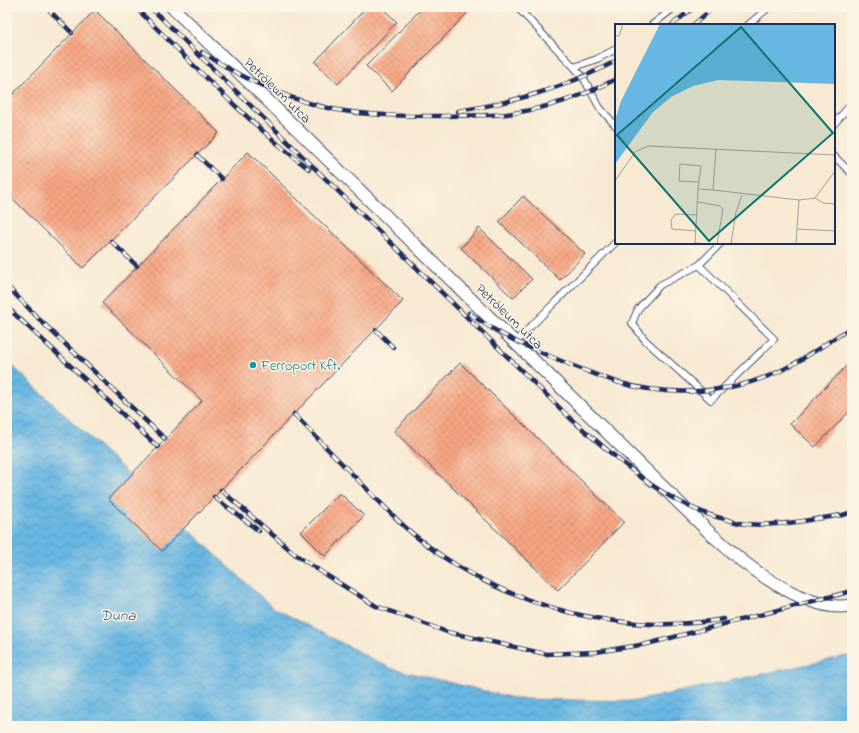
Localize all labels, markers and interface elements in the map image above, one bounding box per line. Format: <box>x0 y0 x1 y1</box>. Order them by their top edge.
inset map <box>615 24 835 244</box>
street label: Petróleum utca <box>238 53 315 129</box>
street label: Petróleum utca <box>470 279 547 355</box>
place label: Ferroport Kft. <box>260 356 340 377</box>
marker: Ferroport Kft. <box>248 360 258 370</box>
water label: Duna <box>100 605 136 627</box>

